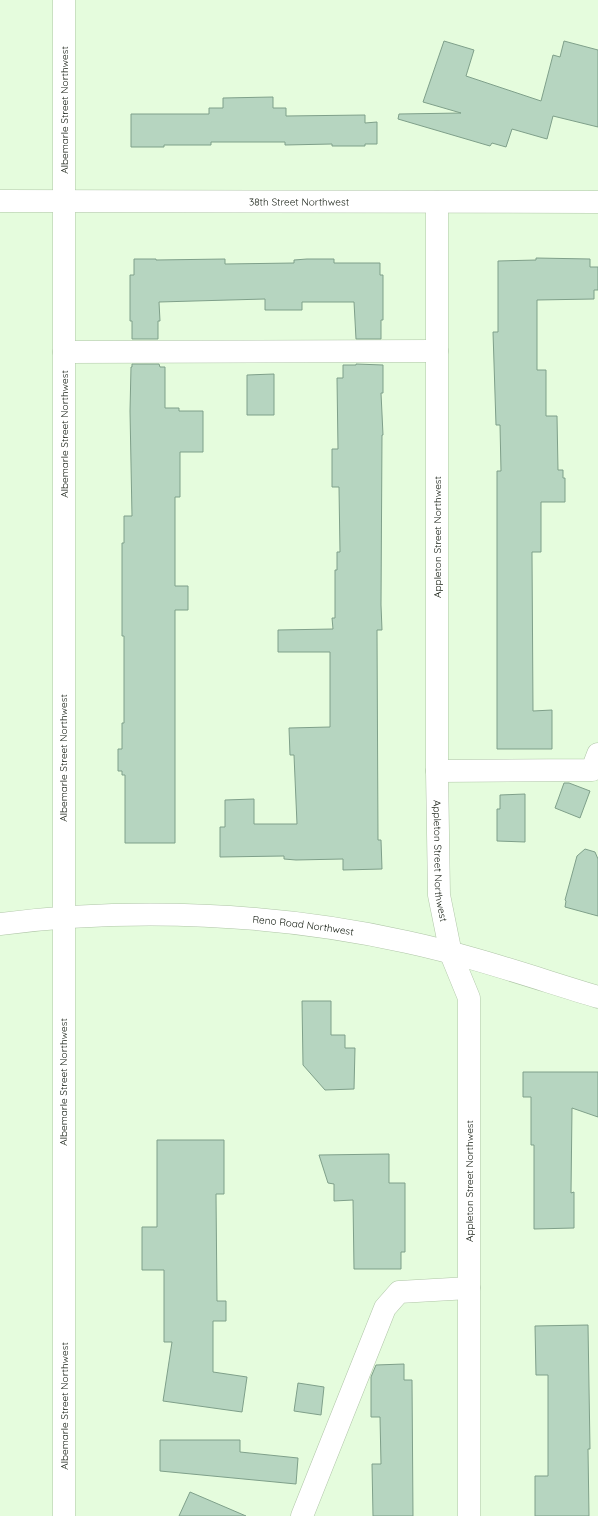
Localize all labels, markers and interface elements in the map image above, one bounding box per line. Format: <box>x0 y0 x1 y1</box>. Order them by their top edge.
street label: Albemarle Street Northwest <box>58 46 71 174</box>
street label: 38th Street Northwest <box>249 195 350 209</box>
street label: Albemarle Street Northwest <box>58 370 71 498</box>
street label: Appleton Street Northwest <box>431 475 444 598</box>
street label: Albemarle Street Northwest <box>57 694 70 822</box>
street label: Appleton Street Northwest <box>430 800 450 923</box>
street label: Reno Road Northwest <box>252 913 355 939</box>
street label: Albemarle Street Northwest <box>57 1018 70 1146</box>
street label: Appleton Street Northwest <box>463 1119 476 1242</box>
street label: Albemarle Street Northwest <box>58 1342 71 1470</box>

